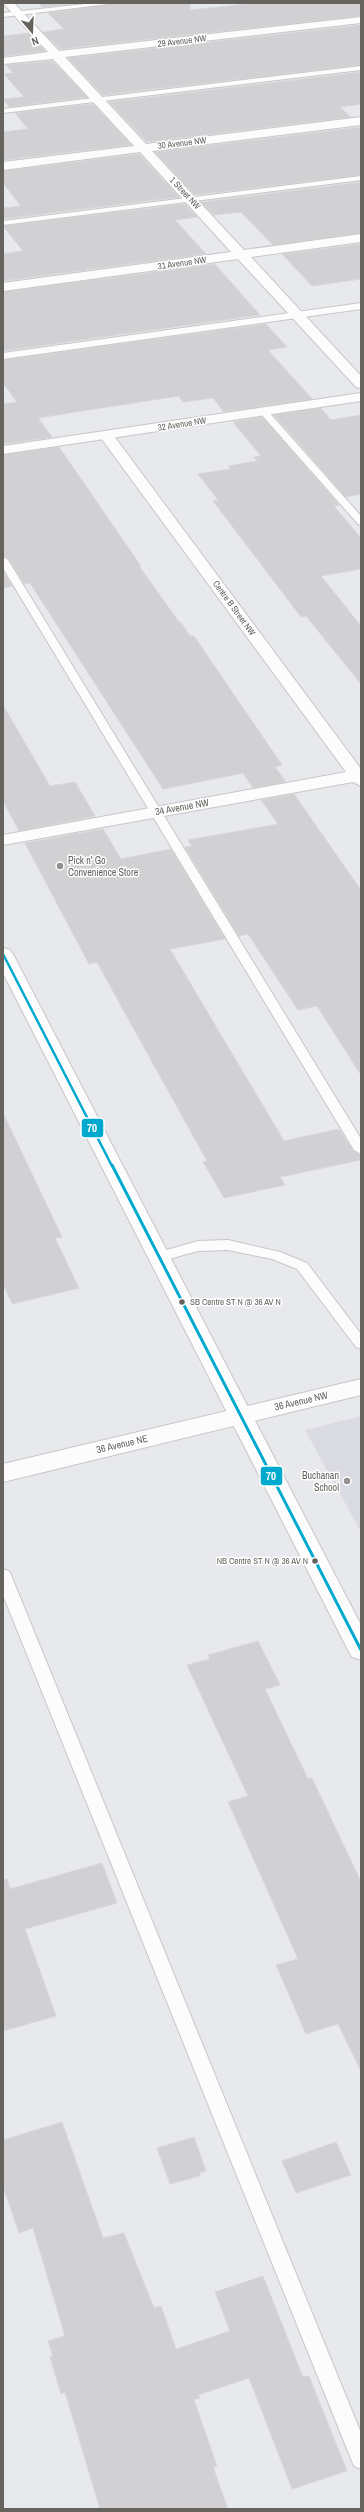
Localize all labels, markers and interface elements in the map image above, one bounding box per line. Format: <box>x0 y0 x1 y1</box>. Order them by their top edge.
north arrow <box>12 12 52 52</box>
street label: 29 Avenue NW <box>157 32 207 50</box>
text: N <box>30 34 41 49</box>
street label: 30 Avenue NW <box>157 134 207 152</box>
street label: 1 Street NW <box>167 174 203 212</box>
street label: 31 Avenue NW <box>157 254 207 272</box>
street label: 32 Avenue NW <box>157 414 207 434</box>
street label: Centre B Street NW <box>210 578 258 638</box>
street label: 34 Avenue NW <box>154 796 210 818</box>
place label: Pick n' Go Convenience Store <box>68 854 139 879</box>
marker: Pick n' Go Convenience Store <box>55 861 65 871</box>
line badge: 70 <box>81 1118 104 1138</box>
text: 70 <box>87 1121 97 1135</box>
place label: SB Centre ST N @ 36 AV N <box>190 1296 281 1308</box>
marker: SB Centre ST N @ 36 AV N <box>177 1297 187 1307</box>
street label: 36 Avenue NW <box>273 1388 329 1413</box>
street label: 36 Avenue NE <box>95 1432 149 1456</box>
line badge: 70 <box>260 1466 283 1486</box>
text: 70 <box>266 1469 276 1483</box>
place label: Buchanan School <box>302 1469 339 1494</box>
marker: Buchanan School <box>342 1476 352 1486</box>
place label: NB Centre ST N @ 36 AV N <box>217 1555 308 1567</box>
marker: NB Centre ST N @ 36 AV N <box>310 1556 320 1566</box>

